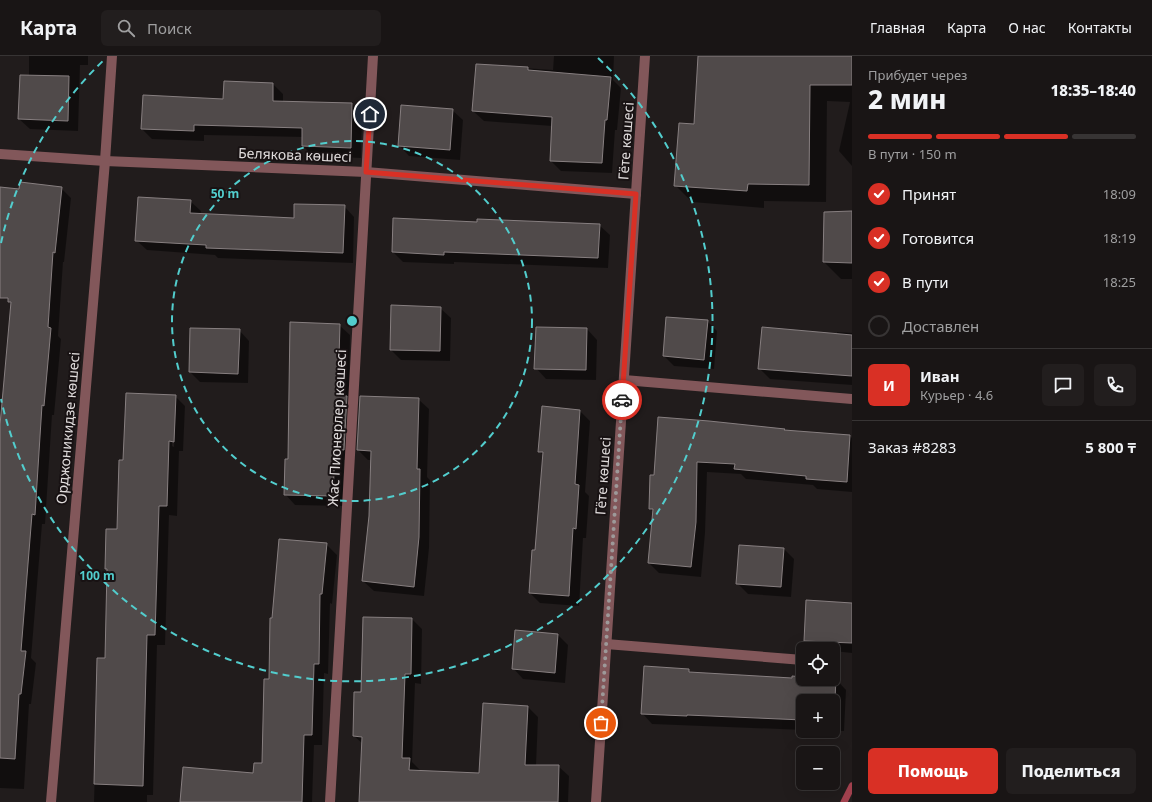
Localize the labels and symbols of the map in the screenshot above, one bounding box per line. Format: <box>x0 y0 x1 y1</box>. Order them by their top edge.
pin <box>353 97 387 131</box>
street label: Гёте көшесі <box>613 101 638 181</box>
street label: Белякова көшесі <box>238 143 352 166</box>
text: 50 m <box>211 185 239 202</box>
centre of rings <box>345 314 359 328</box>
street label: Жас Пионерлер көшесі <box>323 349 350 507</box>
street label: Орджоникидзе көшесі <box>51 351 84 505</box>
courier <box>602 380 642 420</box>
street label: Гёте көшесі <box>590 436 615 516</box>
text: 100 m <box>79 567 115 584</box>
pin <box>584 706 618 740</box>

